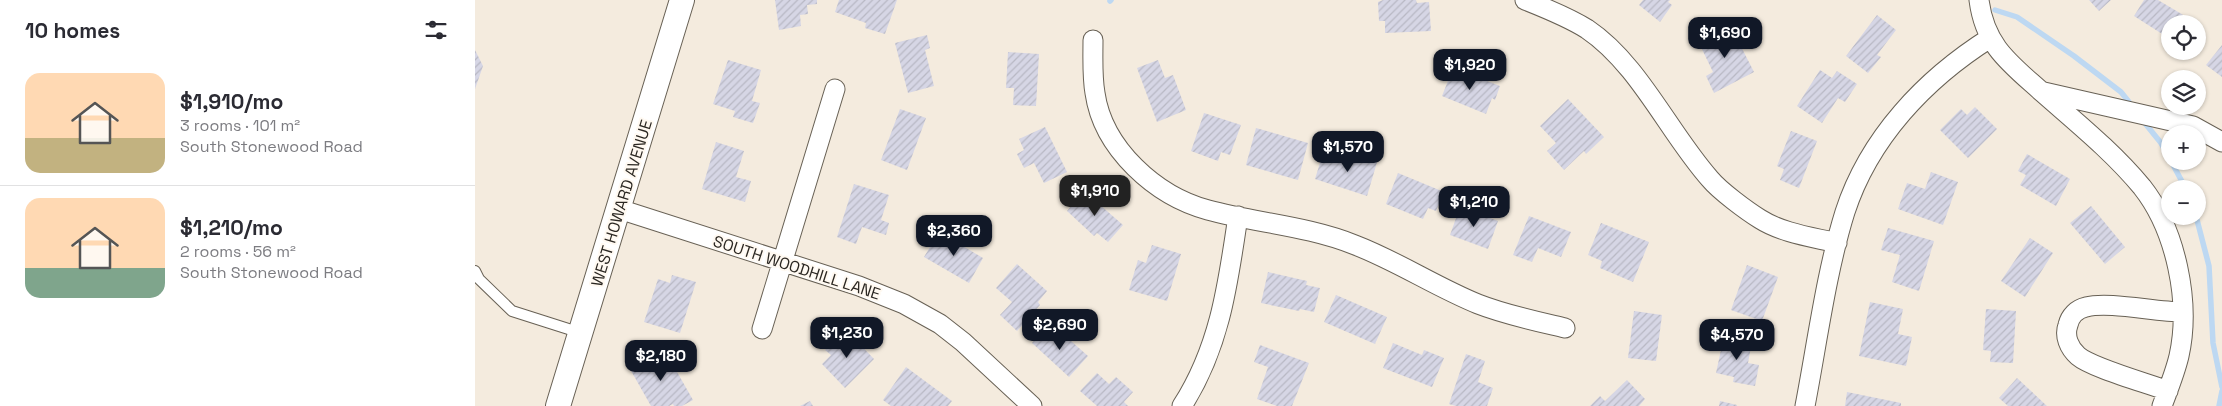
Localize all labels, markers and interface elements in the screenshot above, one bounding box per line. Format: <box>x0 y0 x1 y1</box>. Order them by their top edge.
map controls <box>2161 15 2206 225</box>
button: locate <box>2161 15 2206 60</box>
icon: filters <box>422 16 450 44</box>
text: 10 homes <box>25 17 120 44</box>
pin: $1,690 <box>1684 17 1766 59</box>
text: $1,690 <box>1699 22 1751 43</box>
pin: $1,920 <box>1429 48 1511 91</box>
text: $1,920 <box>1444 54 1496 75</box>
button: layers <box>2161 70 2206 115</box>
text: $1,910/mo <box>180 88 283 115</box>
icon: home <box>65 93 125 153</box>
text: 3 rooms · 101 m² <box>180 115 300 136</box>
street label: WEST HOWARD AVENUE <box>586 117 657 289</box>
button: + <box>2161 125 2206 170</box>
pin: $1,570 <box>1307 130 1389 173</box>
text: South Stonewood Road <box>180 136 363 157</box>
text: $1,570 <box>1323 136 1373 157</box>
pin: $1,910 <box>1054 174 1136 217</box>
text: $1,910 <box>1070 180 1120 201</box>
button: − <box>2161 180 2206 225</box>
pin: $1,210 <box>1433 186 1515 228</box>
text: $1,210 <box>1450 191 1498 212</box>
text: $1,210/mo <box>180 214 283 241</box>
pin: $2,360 <box>913 214 995 257</box>
icon: home <box>65 218 125 278</box>
text: $2,360 <box>927 220 981 241</box>
street label: SOUTH WOODHILL LANE <box>711 231 883 304</box>
text: 2 rooms · 56 m² <box>180 241 296 262</box>
text: South Stonewood Road <box>180 262 363 283</box>
pin: $2,690 <box>1019 308 1101 351</box>
text: $2,690 <box>1033 314 1087 335</box>
pin: $1,230 <box>806 316 888 359</box>
pin: $4,570 <box>1696 318 1778 361</box>
text: $1,230 <box>821 322 873 343</box>
text: $4,570 <box>1710 324 1764 345</box>
pin: $2,180 <box>620 340 702 382</box>
text: $2,180 <box>636 345 686 366</box>

